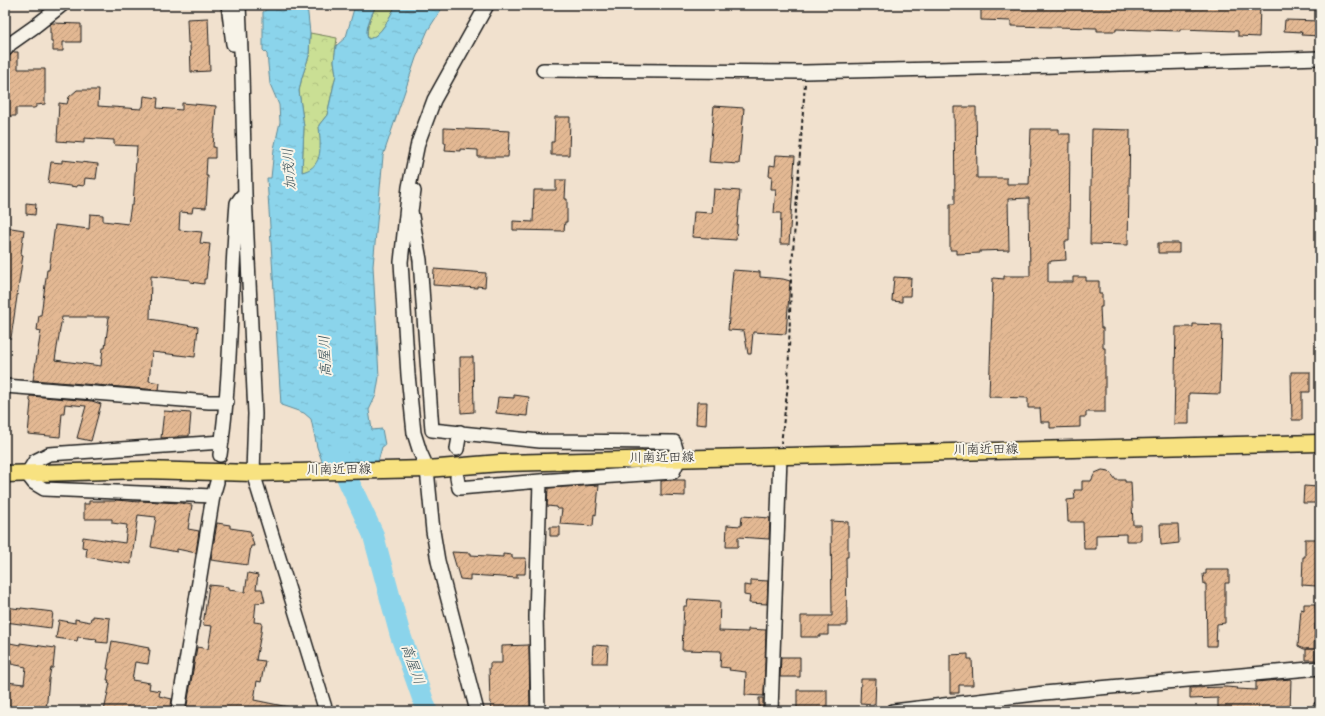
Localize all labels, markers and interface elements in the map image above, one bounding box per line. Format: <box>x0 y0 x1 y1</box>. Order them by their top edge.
water label: 加茂川 <box>280 147 301 191</box>
water label: 高屋川 <box>316 335 337 377</box>
street label: 川南近田線 <box>953 443 1020 459</box>
street label: 川南近田線 <box>629 451 696 467</box>
street label: 川南近田線 <box>306 463 373 479</box>
water label: 高屋川 <box>396 642 427 688</box>

